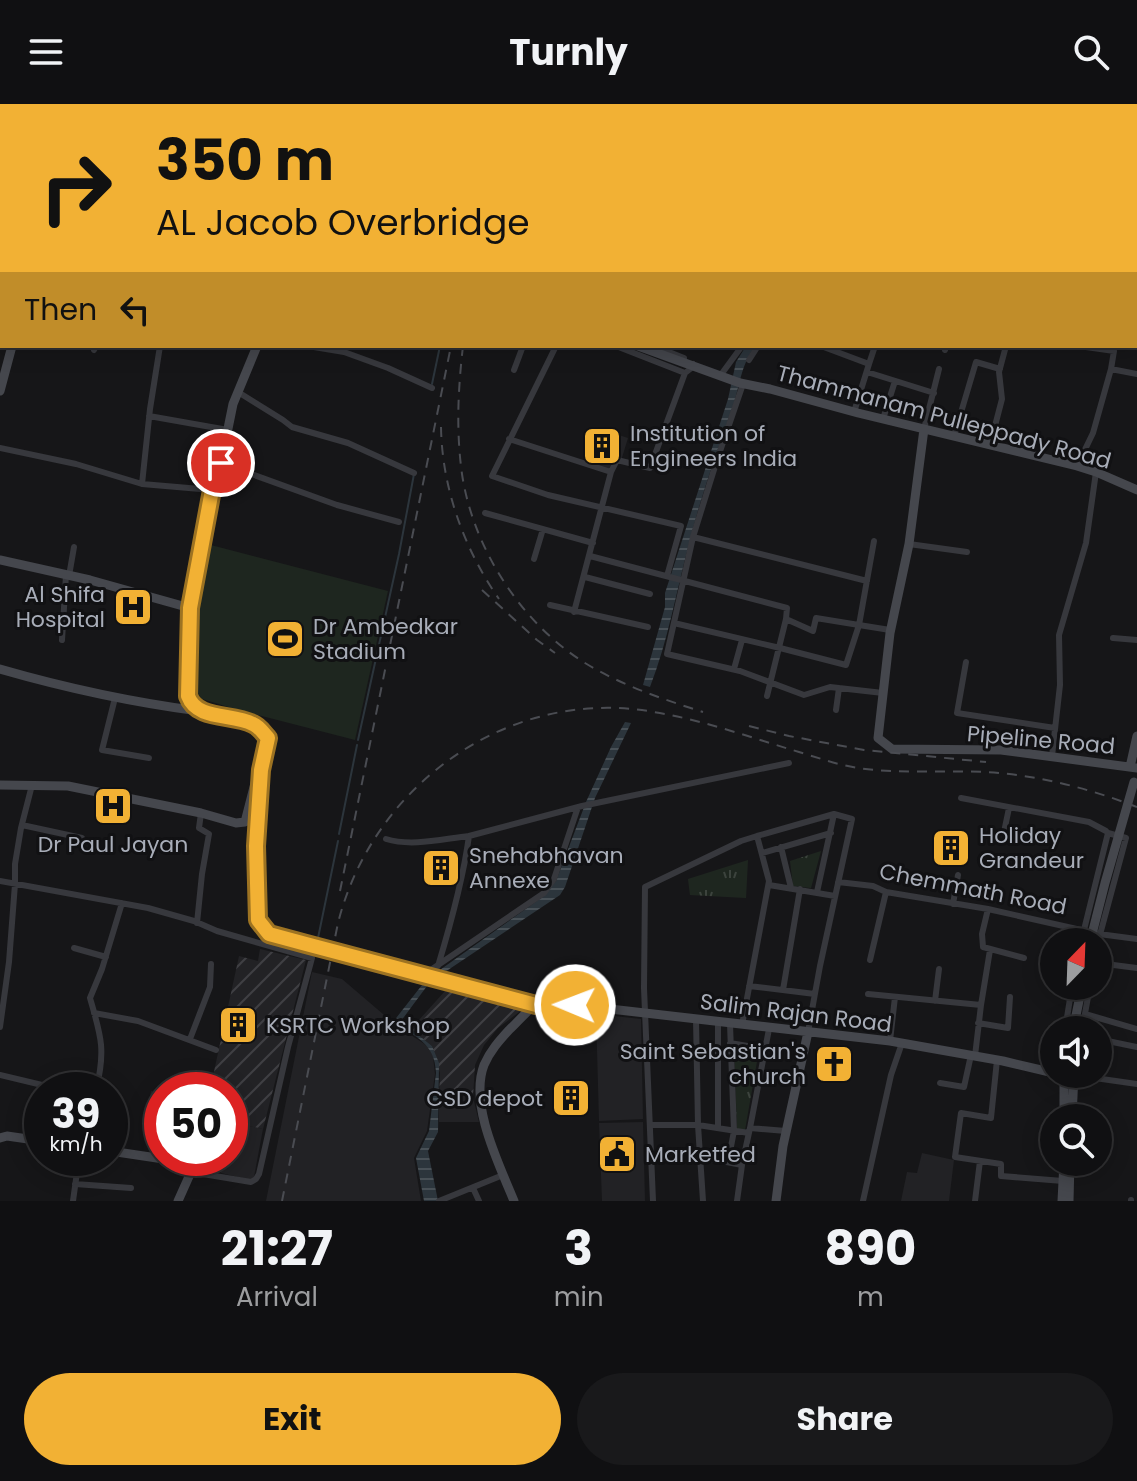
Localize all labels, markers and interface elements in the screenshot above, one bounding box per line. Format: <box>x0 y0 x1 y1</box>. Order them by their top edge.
text: Turnly <box>509 27 628 78</box>
icon: menu <box>24 30 68 74</box>
icon: search <box>1069 30 1113 74</box>
text: 350 m <box>156 121 334 200</box>
icon: right <box>24 136 128 240</box>
text: AL Jacob Overbridge <box>156 197 530 248</box>
text: Then <box>24 288 97 331</box>
icon: left <box>113 288 157 332</box>
street label: Thammanam Pulleppady Road <box>773 357 1115 477</box>
place label: Institution of Engineers India <box>630 418 797 474</box>
building icon: Institution of Engineers India <box>581 425 623 467</box>
pin <box>187 429 255 497</box>
icon: arrive <box>199 441 243 485</box>
place label: Al Shifa Hospital <box>16 579 105 635</box>
hospital icon: Al Shifa Hospital <box>112 586 154 628</box>
place label: Dr Ambedkar Stadium <box>313 611 458 667</box>
sports icon: Dr Ambedkar Stadium <box>264 618 306 660</box>
street label: Pipeline Road <box>966 718 1116 762</box>
hospital icon: Dr Paul Jayan <box>92 785 134 827</box>
place label: Holiday Grandeur <box>979 820 1084 876</box>
building icon: Holiday Grandeur <box>930 827 972 869</box>
place label: Dr Paul Jayan <box>38 829 188 860</box>
place label: Snehabhavan Annexe <box>469 840 624 896</box>
building icon: Snehabhavan Annexe <box>420 847 462 889</box>
street label: Chemmath Road <box>877 856 1069 922</box>
north arrow <box>1040 928 1112 1000</box>
map controls <box>1040 928 1112 1176</box>
position arrow <box>533 963 617 1047</box>
street label: Salim Rajan Road <box>698 986 894 1040</box>
building icon: KSRTC Workshop <box>217 1004 259 1046</box>
place label: KSRTC Workshop <box>266 1010 450 1041</box>
button: sound <box>1040 1016 1112 1088</box>
place label: Saint Sebastian's church <box>620 1036 806 1092</box>
church icon: Saint Sebastian's church <box>813 1043 855 1085</box>
speed limit sign: 50 <box>144 1072 248 1176</box>
building icon: CSD depot <box>550 1077 592 1119</box>
place label: CSD depot <box>426 1083 543 1114</box>
text: 39 <box>52 1086 100 1142</box>
button: search <box>1040 1104 1112 1176</box>
text: km/h <box>49 1130 103 1158</box>
public building icon: Marketfed <box>596 1133 638 1175</box>
place label: Marketfed <box>645 1139 756 1170</box>
text: 21:27 <box>221 1215 333 1282</box>
text: 3 <box>564 1215 593 1282</box>
text: 890 <box>824 1215 916 1282</box>
text: Arrival <box>236 1279 318 1315</box>
text: min <box>554 1279 604 1315</box>
text: m <box>857 1279 884 1315</box>
button: Exit <box>24 1373 561 1465</box>
button: Share <box>577 1373 1113 1465</box>

